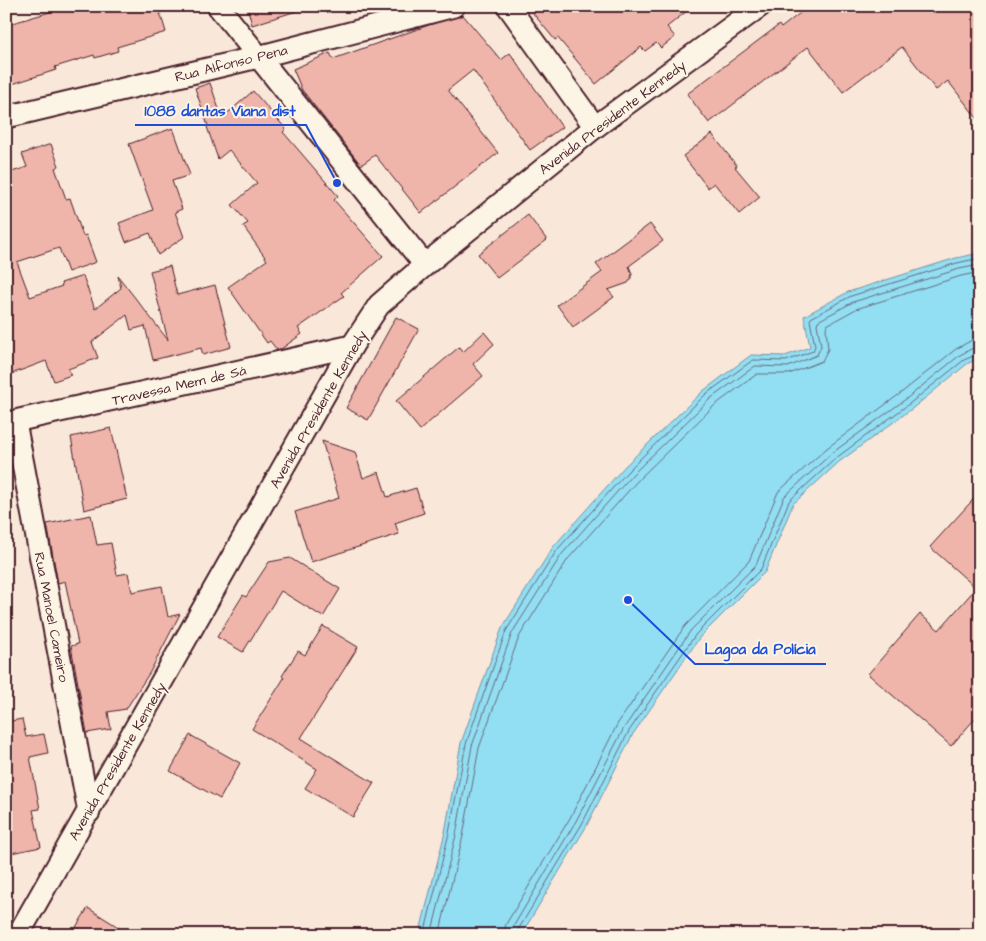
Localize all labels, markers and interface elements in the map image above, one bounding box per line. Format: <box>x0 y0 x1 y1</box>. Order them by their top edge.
street label: Rua Alfonso Pena <box>173 40 290 88</box>
street label: Avenida Presidente Kennedy <box>535 56 690 180</box>
callout: 1088 dantas Viana dist <box>135 95 306 125</box>
text: 1088 dantas Viana dist <box>145 101 296 122</box>
street label: Avenida Presidente Kennedy <box>265 327 373 492</box>
street label: Travessa Mem de Sá <box>110 361 248 411</box>
street label: Rua Manoel Cameiro <box>29 550 73 684</box>
callout: Lagoa da Polícia <box>695 634 826 664</box>
text: Lagoa da Polícia <box>704 639 816 662</box>
street label: Avenida Presidente Kennedy <box>64 679 172 844</box>

